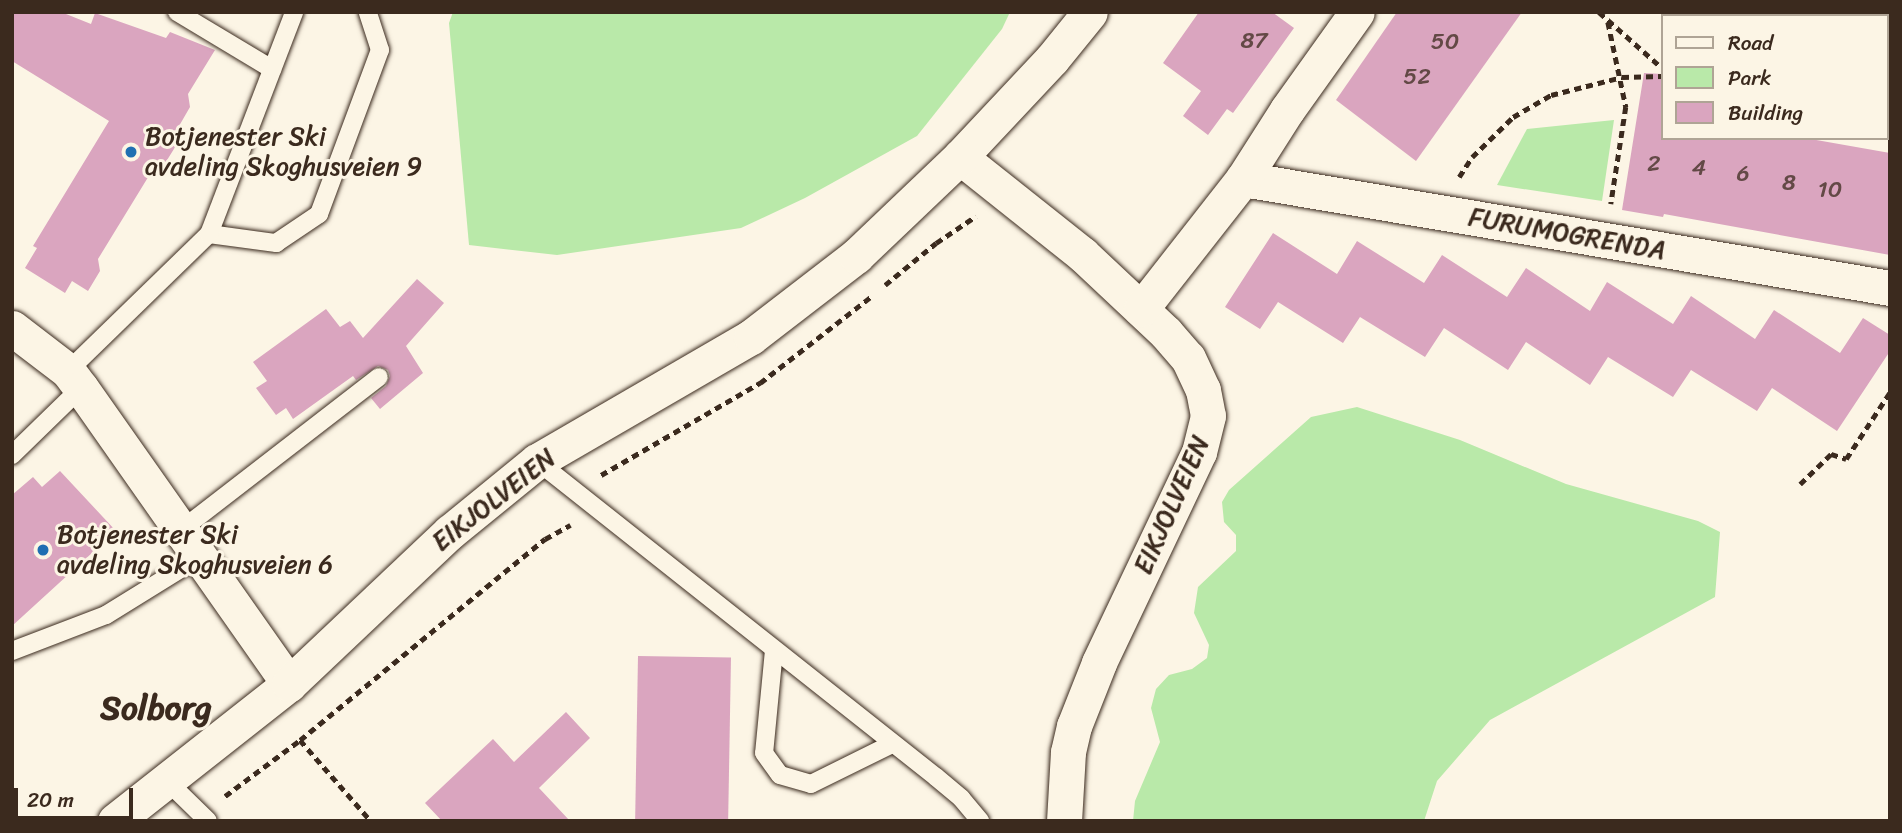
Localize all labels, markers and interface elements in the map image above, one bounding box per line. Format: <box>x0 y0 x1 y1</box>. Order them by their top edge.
legend <box>1660 14 1888 140</box>
text: Road <box>1728 24 1773 62</box>
house number: 87 <box>1240 27 1268 55</box>
house number: 50 <box>1431 28 1459 56</box>
text: Park <box>1728 59 1771 97</box>
house number: 52 <box>1403 63 1431 91</box>
text: Building <box>1728 94 1803 132</box>
place label: Botjenester Ski avdeling Skoghusveien 9 <box>145 121 424 182</box>
marker: Botjenester Ski avdeling Skoghusveien 9 <box>123 144 139 160</box>
house number: 2 <box>1647 150 1661 178</box>
house number: 4 <box>1692 154 1706 182</box>
house number: 6 <box>1736 160 1750 188</box>
house number: 8 <box>1782 169 1796 197</box>
house number: 10 <box>1818 176 1842 204</box>
street label: FURUMOGRENDA <box>1466 201 1668 267</box>
street label: EIKJOLVEIEN <box>1128 431 1216 579</box>
street label: EIKJOLVEIEN <box>426 442 562 558</box>
place label: Botjenester Ski avdeling Skoghusveien 6 <box>57 519 334 580</box>
marker: Botjenester Ski avdeling Skoghusveien 6 <box>35 542 51 558</box>
district label: Solborg <box>100 689 212 729</box>
scale bar <box>18 774 136 818</box>
text: 20 m <box>27 781 74 819</box>

